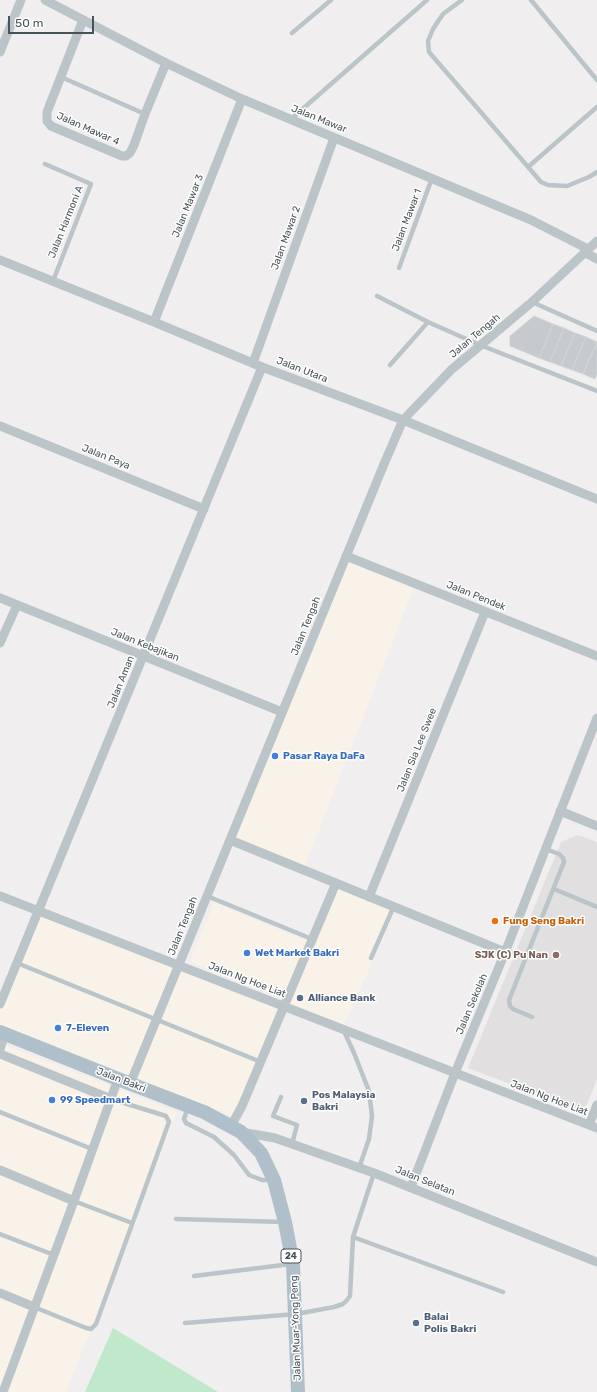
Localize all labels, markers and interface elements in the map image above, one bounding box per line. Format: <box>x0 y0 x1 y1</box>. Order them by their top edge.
scale bar <box>10 8 96 34</box>
text: 50 m <box>15 16 43 30</box>
street label: Jalan Mawar <box>289 102 349 136</box>
street label: Jalan Mawar 4 <box>55 110 121 148</box>
street label: Jalan Mawar 3 <box>170 173 206 239</box>
street label: Jalan Harmoni A <box>46 184 86 260</box>
street label: Jalan Mawar 1 <box>390 187 424 253</box>
street label: Jalan Mawar 2 <box>269 204 303 272</box>
street label: Jalan Tengah <box>447 311 503 361</box>
street label: Jalan Utara <box>275 355 329 385</box>
street label: Jalan Paya <box>80 442 132 472</box>
street label: Jalan Pendek <box>445 579 507 613</box>
street label: Jalan Tengah <box>289 595 323 657</box>
street label: Jalan Kebajikan <box>109 626 181 664</box>
street label: Jalan Aman <box>105 654 137 710</box>
street label: Jalan Sia Lee Swee <box>395 706 439 794</box>
place label: Pasar Raya DaFa <box>283 750 365 762</box>
marker: Pasar Raya DaFa <box>270 751 280 761</box>
street label: Jalan Tengah <box>166 895 200 957</box>
place label: Fung Seng Bakri <box>503 915 584 927</box>
marker: Fung Seng Bakri <box>490 916 500 926</box>
place label: Wet Market Bakri <box>255 947 339 959</box>
marker: Wet Market Bakri <box>242 948 252 958</box>
place label: SJK (C) Pu Nan <box>475 949 548 961</box>
marker: SJK (C) Pu Nan <box>551 950 561 960</box>
street label: Jalan Ng Hoe Liat <box>207 960 287 1000</box>
street label: Jalan Sekolah <box>454 972 490 1036</box>
place label: Alliance Bank <box>308 992 375 1004</box>
marker: Alliance Bank <box>295 993 305 1003</box>
place label: 7-Eleven <box>66 1022 109 1034</box>
marker: 7-Eleven <box>53 1023 63 1033</box>
street label: Jalan Bakri <box>95 1065 147 1095</box>
street label: Jalan Ng Hoe Liat <box>509 1078 589 1118</box>
place label: Pos Malaysia Bakri <box>312 1089 375 1112</box>
place label: 99 Speedmart <box>60 1094 130 1106</box>
marker: 99 Speedmart <box>47 1095 57 1105</box>
marker: Pos Malaysia Bakri <box>299 1096 309 1106</box>
street label: Jalan Selatan <box>393 1164 457 1198</box>
road number: 24 <box>281 1249 301 1263</box>
street label: Jalan Muar-Yong Peng <box>288 1275 304 1381</box>
place label: Balai Polis Bakri <box>424 1311 476 1334</box>
marker: Balai Polis Bakri <box>411 1318 421 1328</box>

